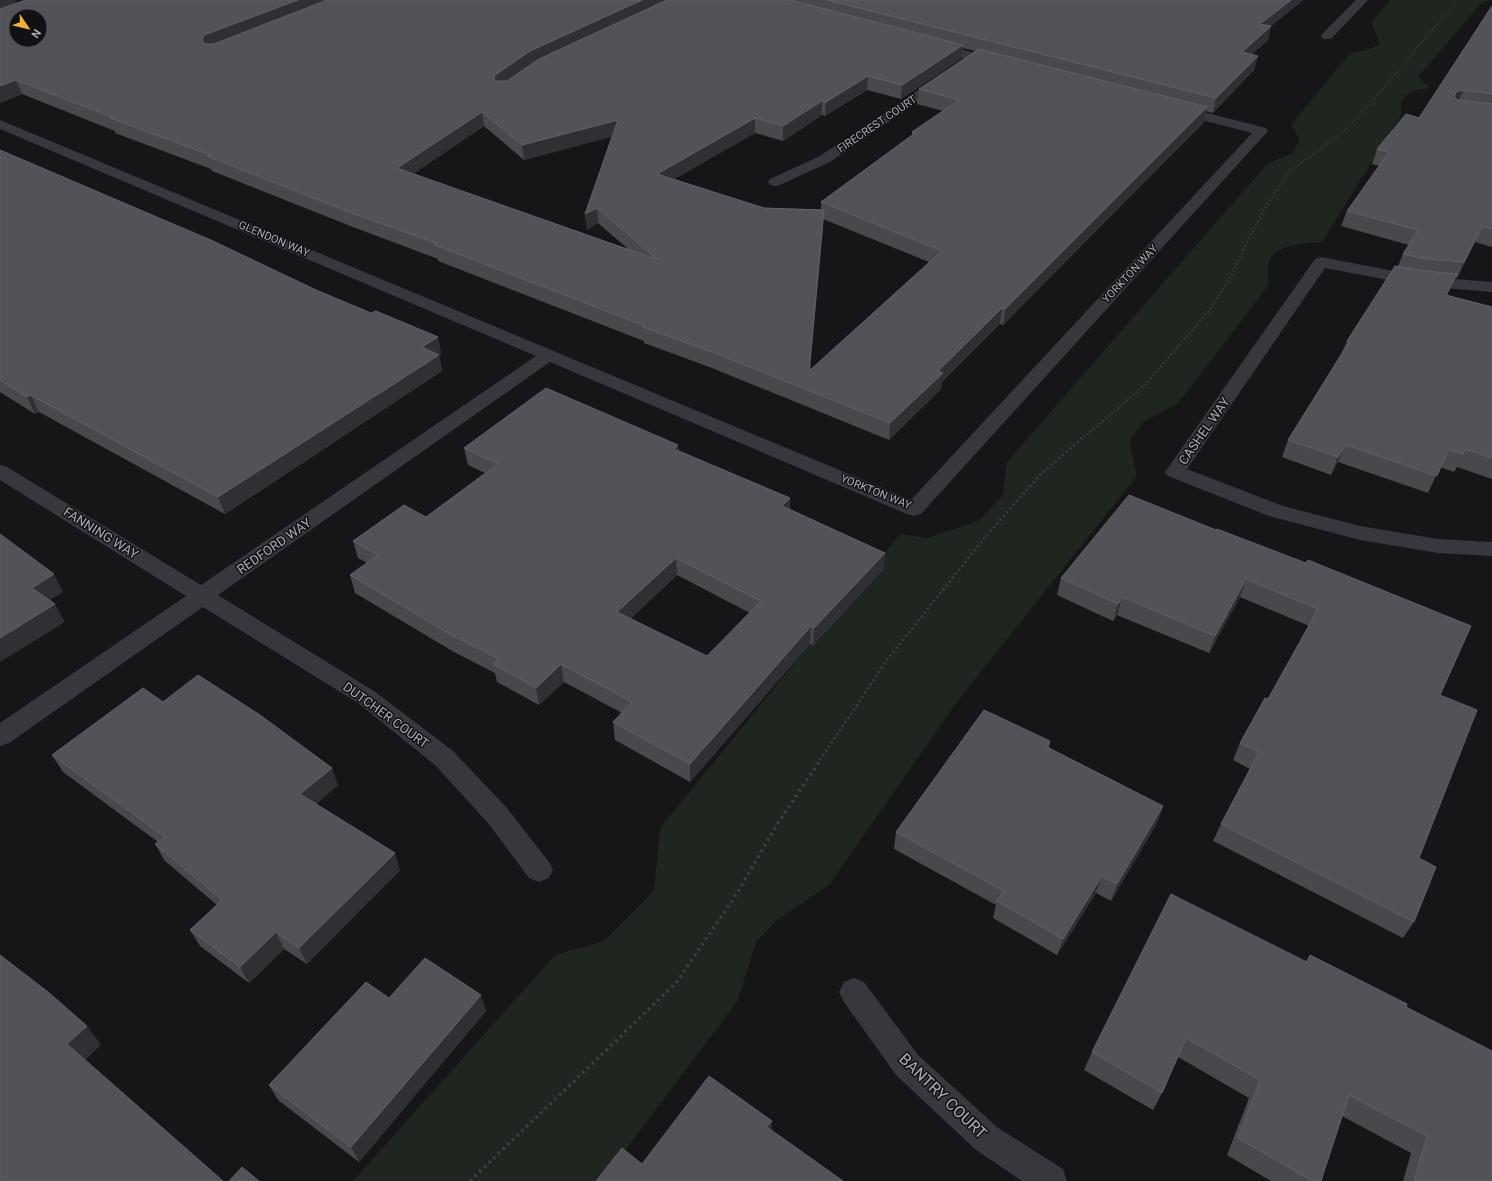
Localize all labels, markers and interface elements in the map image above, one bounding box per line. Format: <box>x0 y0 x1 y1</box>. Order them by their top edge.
north arrow <box>8 8 48 48</box>
text: N <box>28 27 43 41</box>
street label: FIRECREST COURT <box>835 92 919 155</box>
street label: GLENDON WAY <box>237 218 312 260</box>
street label: YORKTON WAY <box>1100 242 1161 306</box>
street label: CASHEL WAY <box>1175 394 1233 467</box>
street label: YORKTON WAY <box>839 472 914 512</box>
street label: FANNING WAY <box>61 504 141 562</box>
street label: REDFORD WAY <box>234 515 314 577</box>
street label: DUTCHER COURT <box>340 679 432 751</box>
street label: BANTRY COURT <box>895 1049 991 1143</box>

